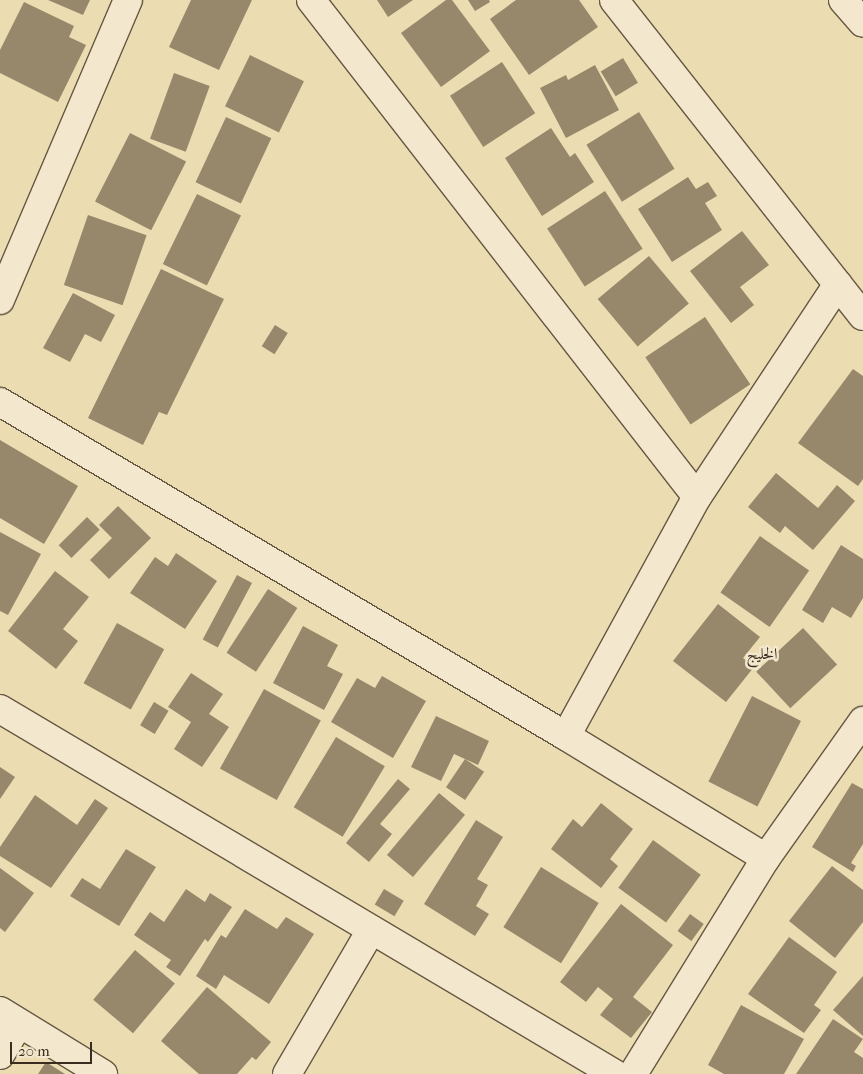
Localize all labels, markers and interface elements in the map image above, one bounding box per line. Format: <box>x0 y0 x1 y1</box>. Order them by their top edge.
district label: الخليج <box>747 644 777 664</box>
scale bar <box>12 1032 95 1064</box>
text: 20 m <box>18 1042 50 1060</box>

